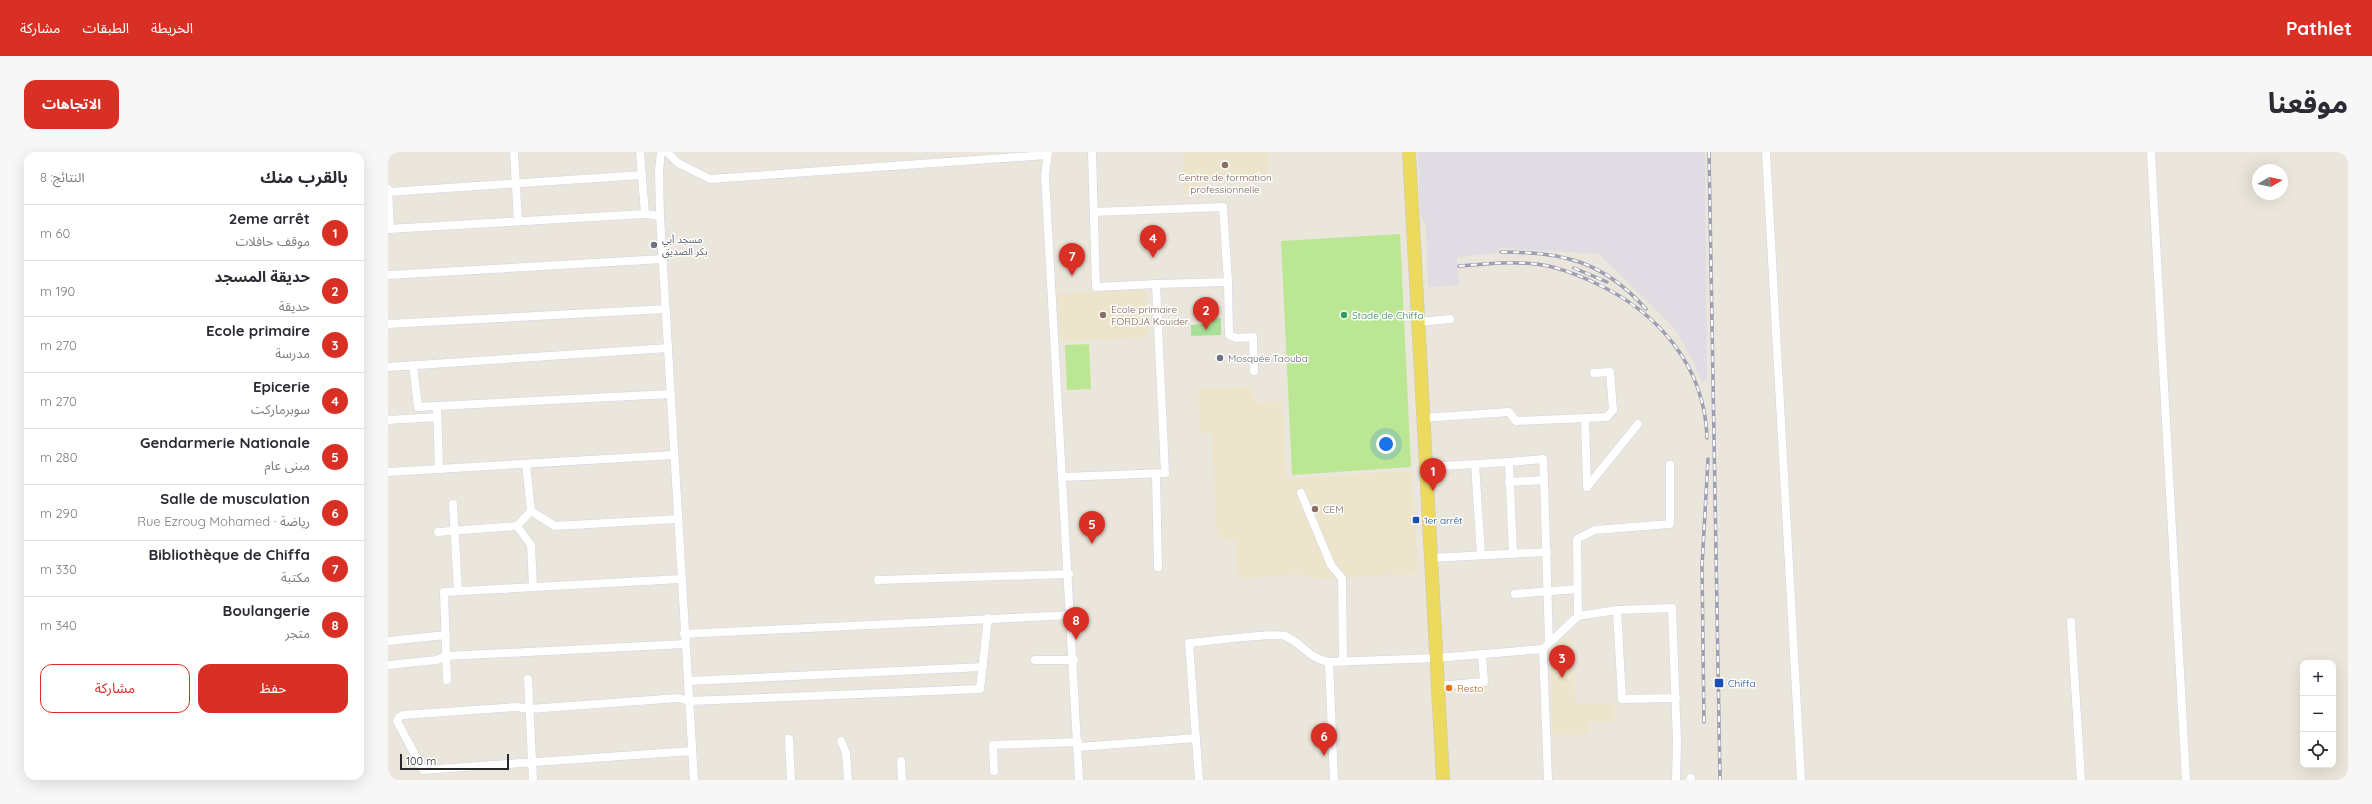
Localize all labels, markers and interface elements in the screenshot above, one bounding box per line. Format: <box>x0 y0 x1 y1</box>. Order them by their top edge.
text: Pathlet <box>2286 16 2352 40</box>
text: مشاركة <box>20 19 60 37</box>
text: الطبقات <box>82 19 129 37</box>
text: الخريطة <box>151 19 193 37</box>
button: الاتجاهات <box>24 80 119 129</box>
text: موقعنا <box>2268 85 2348 120</box>
marker: Centre de formation professionnelle <box>1220 160 1230 170</box>
north arrow <box>2252 164 2288 200</box>
text: بالقرب منك <box>260 166 348 187</box>
text: النتائج: 8 <box>40 169 85 185</box>
place label: Centre de formation professionnelle <box>1178 171 1272 196</box>
text: 2eme arrêt <box>229 209 310 228</box>
text: 60 m <box>40 225 70 241</box>
text: 1 <box>332 225 338 241</box>
pin: 4 <box>1140 225 1166 258</box>
text: موقف حافلات <box>235 233 310 249</box>
place label: مسجد أبي بكر الصديق <box>662 233 708 258</box>
marker: مسجد أبي بكر الصديق <box>649 240 659 250</box>
pin: 7 <box>1059 243 1085 276</box>
text: حديقة المسجد <box>215 267 310 286</box>
text: 190 m <box>40 283 75 299</box>
text: 2 <box>331 283 339 299</box>
pin: 2 <box>1193 297 1219 330</box>
text: حديقة <box>279 298 310 314</box>
place label: Ecole primaire FORDJA Kouider <box>1111 303 1189 328</box>
place label: Stade de Chiffa <box>1352 309 1424 322</box>
marker: Ecole primaire FORDJA Kouider <box>1098 310 1108 320</box>
marker: Stade de Chiffa <box>1339 310 1349 320</box>
text: Ecole primaire <box>206 321 310 340</box>
text: 270 m <box>40 337 77 353</box>
text: 3 <box>332 337 339 353</box>
text: مدرسة <box>275 345 310 361</box>
place label: Mosquée Taouba <box>1228 352 1308 365</box>
marker: Mosquée Taouba <box>1215 353 1225 363</box>
text: Epicerie <box>253 377 310 396</box>
text: 270 m <box>40 393 77 409</box>
text: 4 <box>331 393 339 409</box>
text: سوبرماركت <box>251 401 310 417</box>
text: Gendarmerie Nationale <box>140 433 310 452</box>
your location <box>1376 434 1396 454</box>
text: 280 m <box>40 449 77 465</box>
text: 5 <box>331 449 339 465</box>
text: مبنى عام <box>265 457 310 473</box>
pin: 1 <box>1420 458 1446 491</box>
text: Salle de musculation <box>160 489 310 508</box>
place label: CEM <box>1323 503 1343 516</box>
marker: CEM <box>1310 504 1320 514</box>
text: 290 m <box>40 505 78 521</box>
text: 6 <box>331 505 339 521</box>
pin: 5 <box>1079 511 1105 544</box>
text: رياضة · Rue Ezroug Mohamed <box>137 513 310 529</box>
place label: 1er arrêt <box>1424 514 1463 527</box>
marker: 1er arrêt <box>1411 515 1421 525</box>
text: Bibliothèque de Chiffa <box>148 545 310 564</box>
text: 330 m <box>40 561 77 577</box>
text: 7 <box>331 561 339 577</box>
text: مكتبة <box>281 569 310 585</box>
text: Boulangerie <box>223 601 310 620</box>
pin: 8 <box>1063 607 1089 640</box>
text: 340 m <box>40 617 77 633</box>
text: 8 <box>331 617 339 633</box>
text: متجر <box>285 625 310 641</box>
pin: 3 <box>1549 645 1575 678</box>
map controls <box>2300 660 2336 768</box>
button: + <box>2300 660 2336 696</box>
button: مشاركة <box>40 664 190 713</box>
button: حفظ <box>198 664 348 713</box>
marker: Chiffa <box>1713 677 1725 689</box>
place label: Chiffa <box>1728 677 1756 690</box>
place label: Resto <box>1457 682 1483 695</box>
marker: Resto <box>1444 683 1454 693</box>
button: − <box>2300 696 2336 732</box>
pin: 6 <box>1311 723 1337 756</box>
button: locate <box>2300 732 2336 768</box>
scale bar <box>400 752 509 771</box>
text: 100 m <box>406 754 436 768</box>

